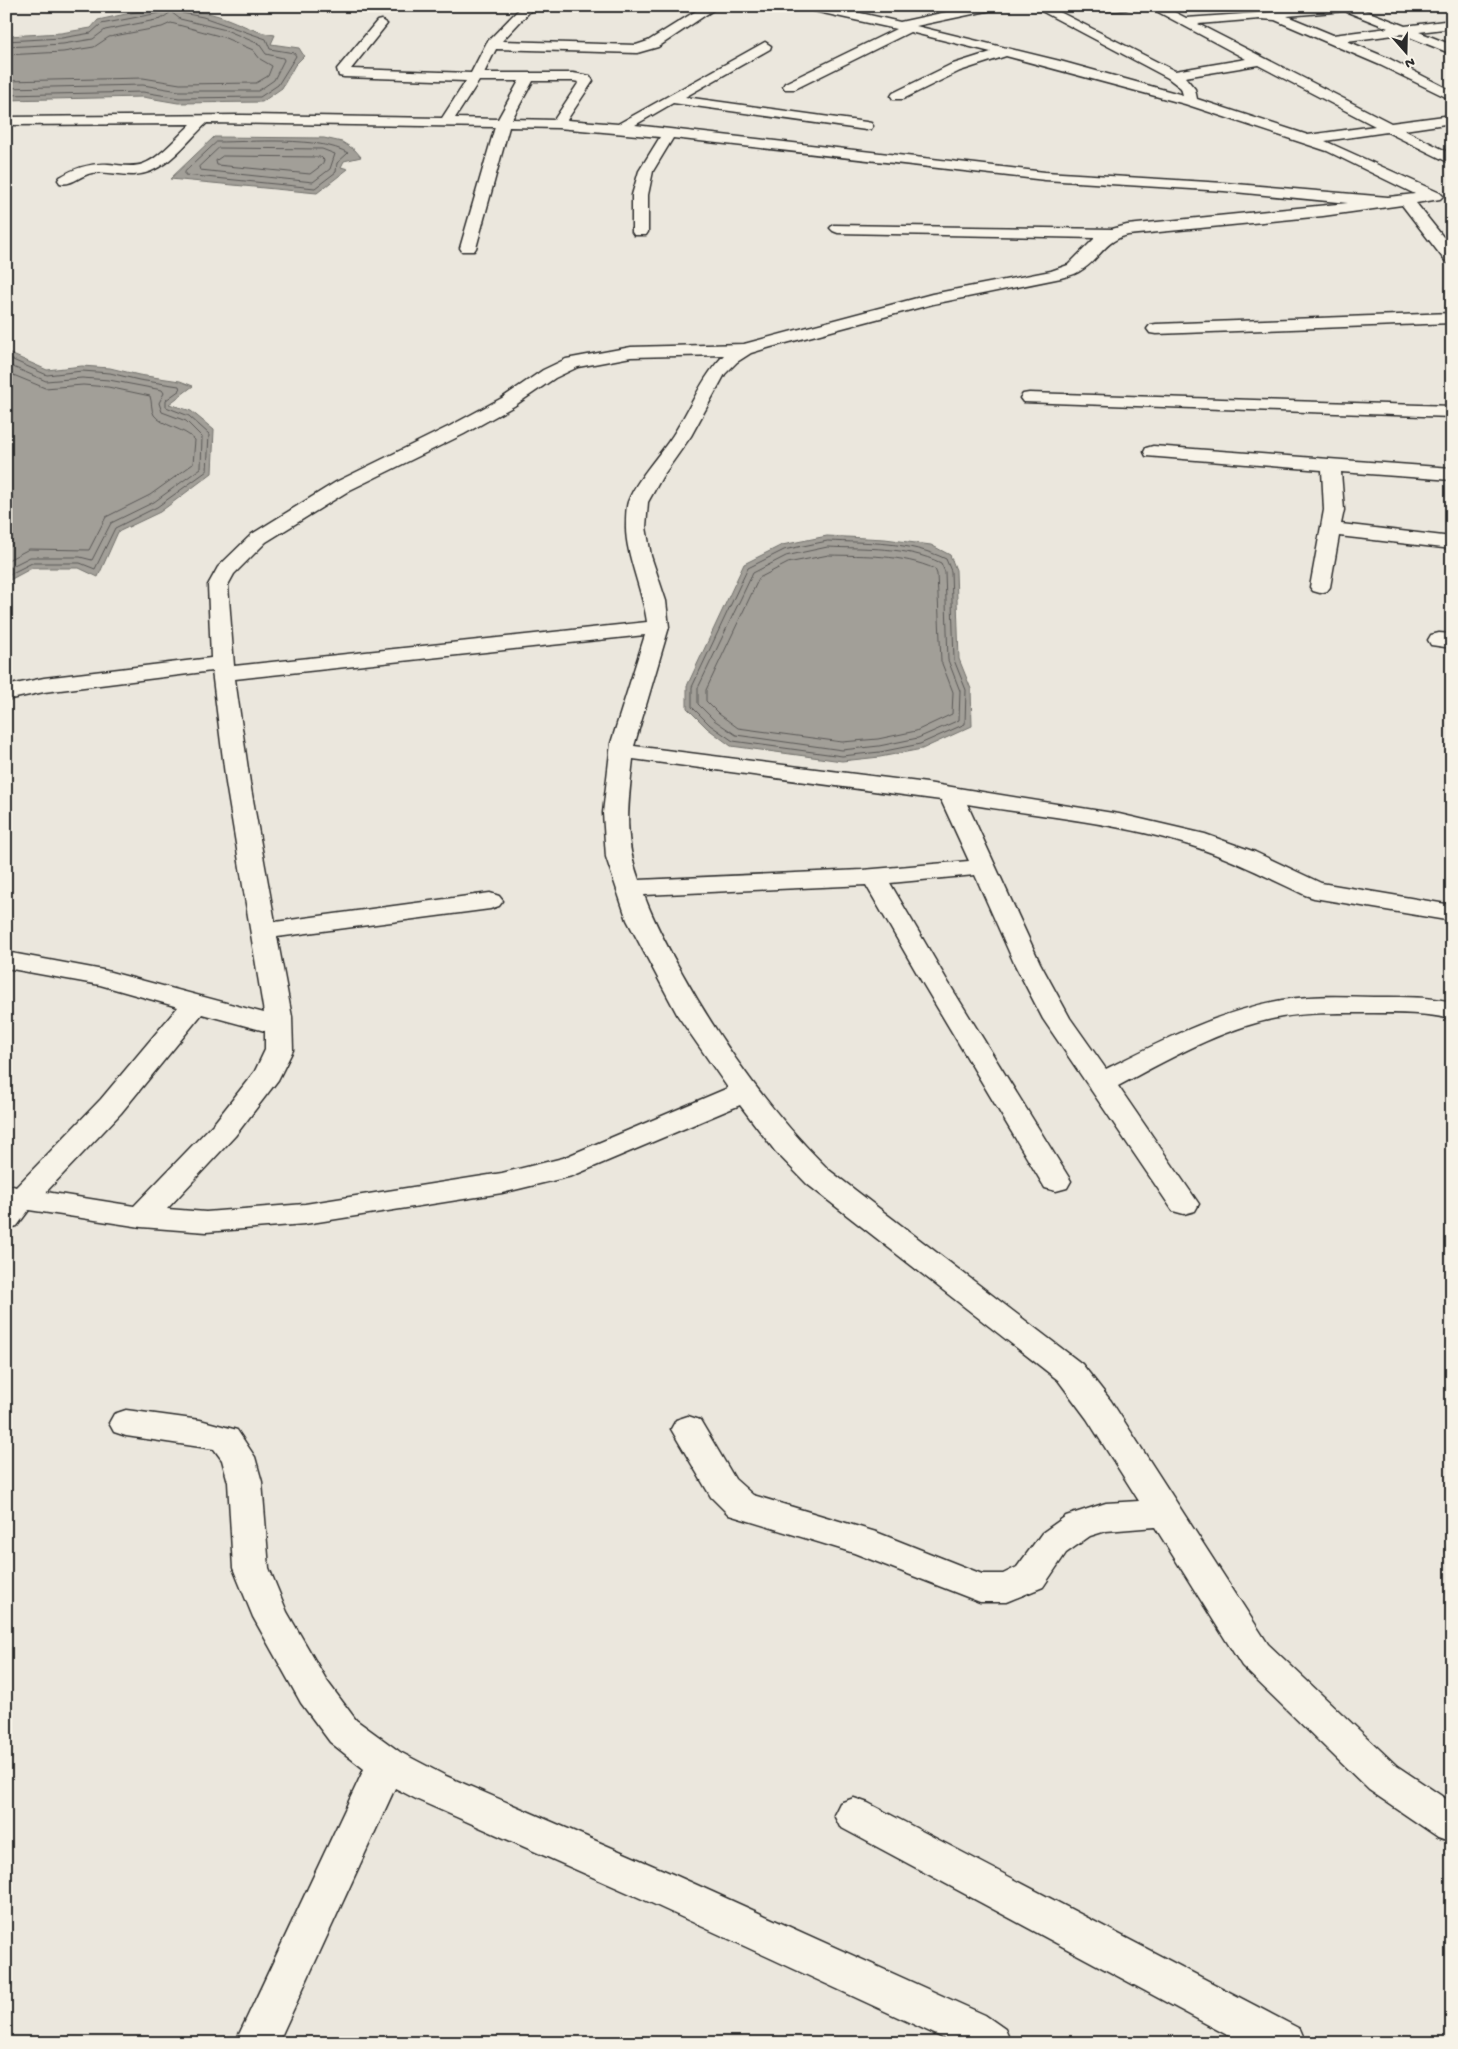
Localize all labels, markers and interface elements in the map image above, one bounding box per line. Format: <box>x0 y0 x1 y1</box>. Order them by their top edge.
north arrow <box>1380 28 1430 78</box>
text: N <box>1402 52 1417 71</box>

